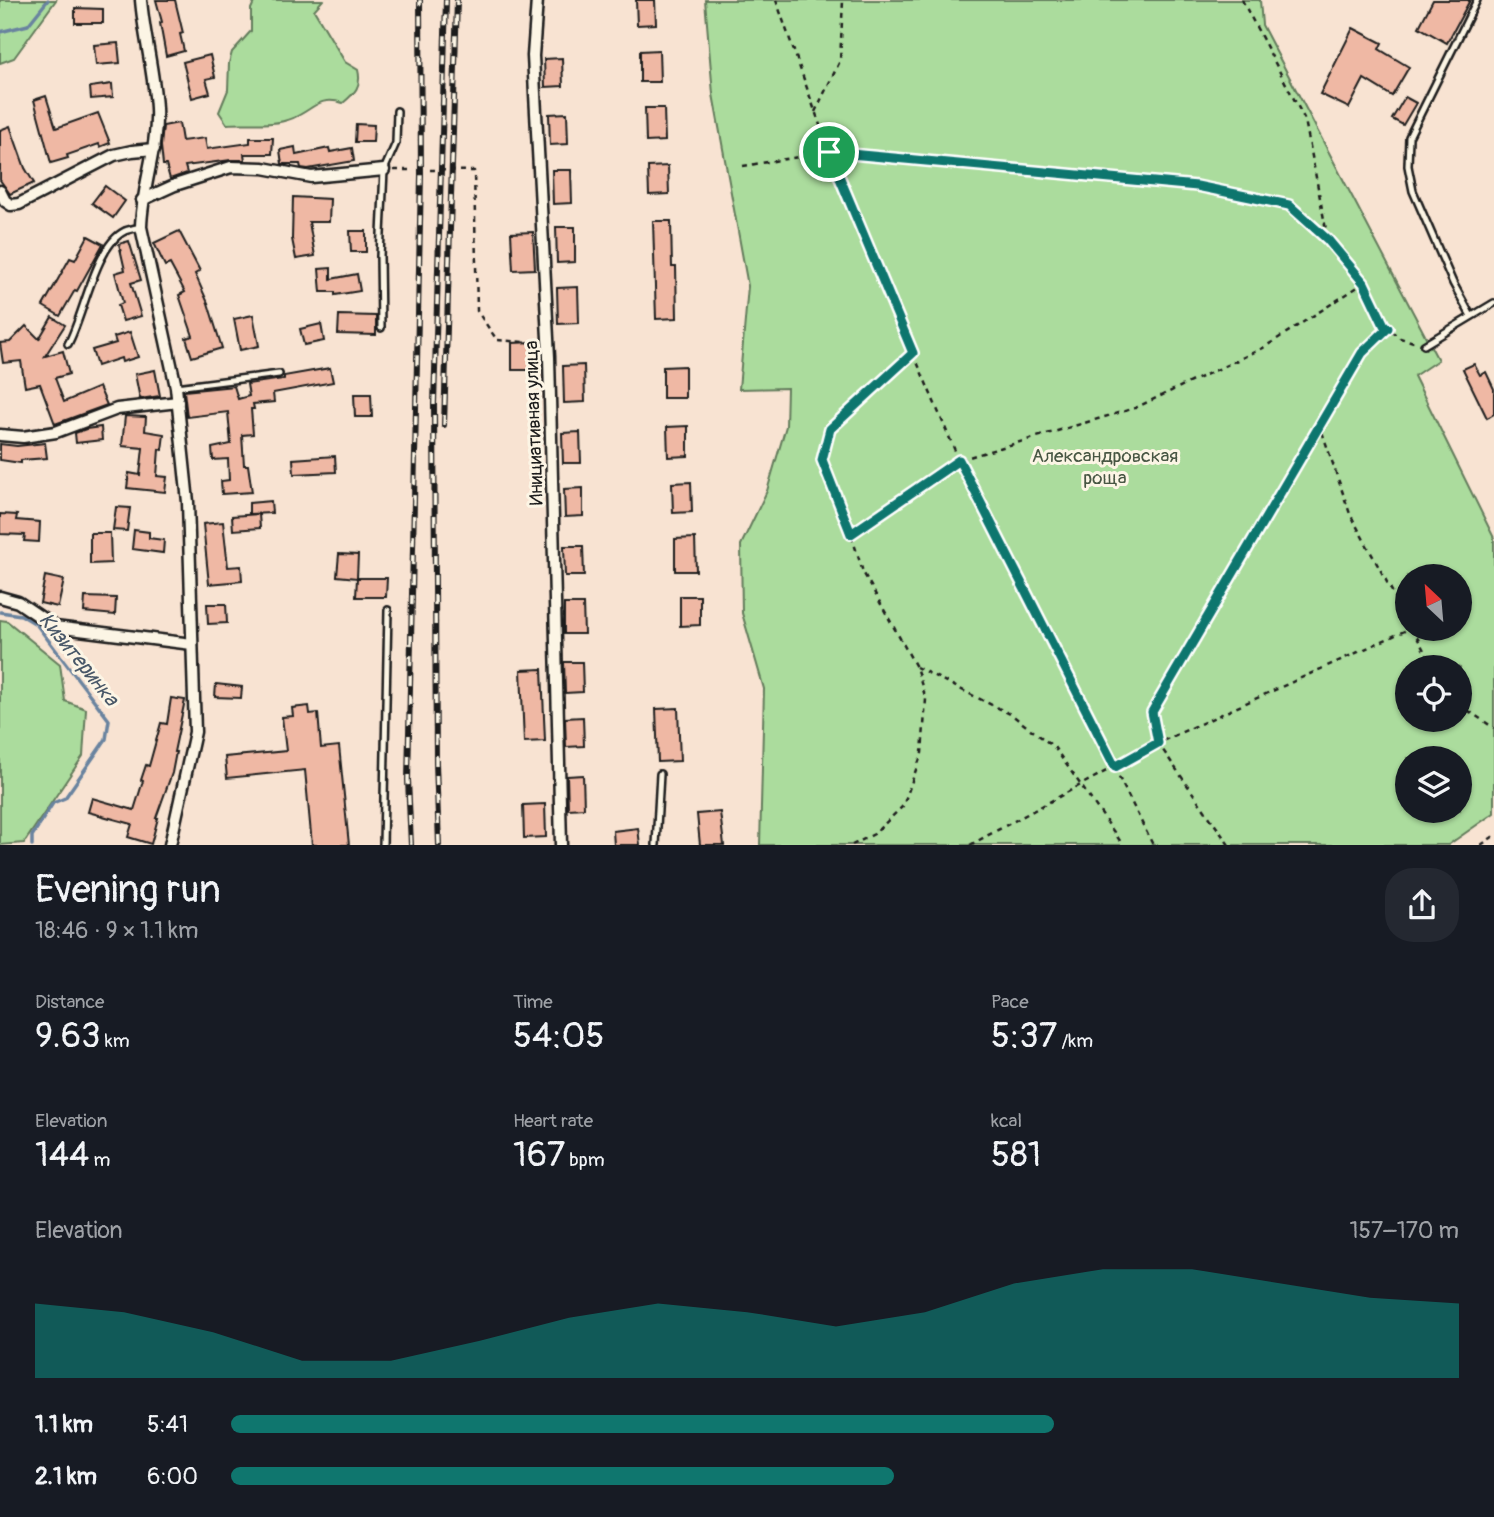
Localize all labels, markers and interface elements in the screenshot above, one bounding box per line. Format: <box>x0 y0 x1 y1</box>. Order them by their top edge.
pin <box>799 122 859 182</box>
icon: arrive <box>810 133 848 171</box>
street label: Инициативная улица <box>519 340 549 506</box>
park label: Александровская роща <box>1032 444 1178 490</box>
north arrow <box>1395 564 1472 640</box>
map controls <box>1395 564 1472 823</box>
water label: Кизитеринка <box>33 607 125 712</box>
button: locate <box>1395 655 1472 732</box>
button: layers <box>1395 746 1472 823</box>
text: Evening run <box>35 866 221 914</box>
button: share <box>1385 868 1459 942</box>
text: 18:46 · 9 × 1.1 km <box>35 916 198 945</box>
text: Distance <box>35 990 104 1014</box>
text: Time <box>513 990 553 1014</box>
text: Pace <box>991 990 1029 1014</box>
text: 9.63 <box>35 1014 101 1058</box>
text: 54:05 <box>513 1014 605 1058</box>
text: 5:37 <box>991 1014 1057 1058</box>
text: km <box>101 1029 130 1053</box>
text: /km <box>1057 1029 1093 1053</box>
text: Elevation <box>35 1109 107 1133</box>
text: Heart rate <box>513 1109 593 1133</box>
text: kcal <box>991 1109 1022 1133</box>
text: 144 <box>35 1133 89 1177</box>
text: 167 <box>513 1133 565 1177</box>
text: 581 <box>991 1133 1041 1177</box>
text: m <box>89 1148 110 1172</box>
text: bpm <box>565 1148 605 1172</box>
text: Elevation <box>35 1216 123 1245</box>
text: 157–170 m <box>1350 1216 1459 1245</box>
text: 1.1 km <box>35 1410 93 1439</box>
text: 5:41 <box>147 1410 188 1439</box>
text: 2.1 km <box>35 1462 97 1491</box>
text: 6:00 <box>147 1462 198 1491</box>

